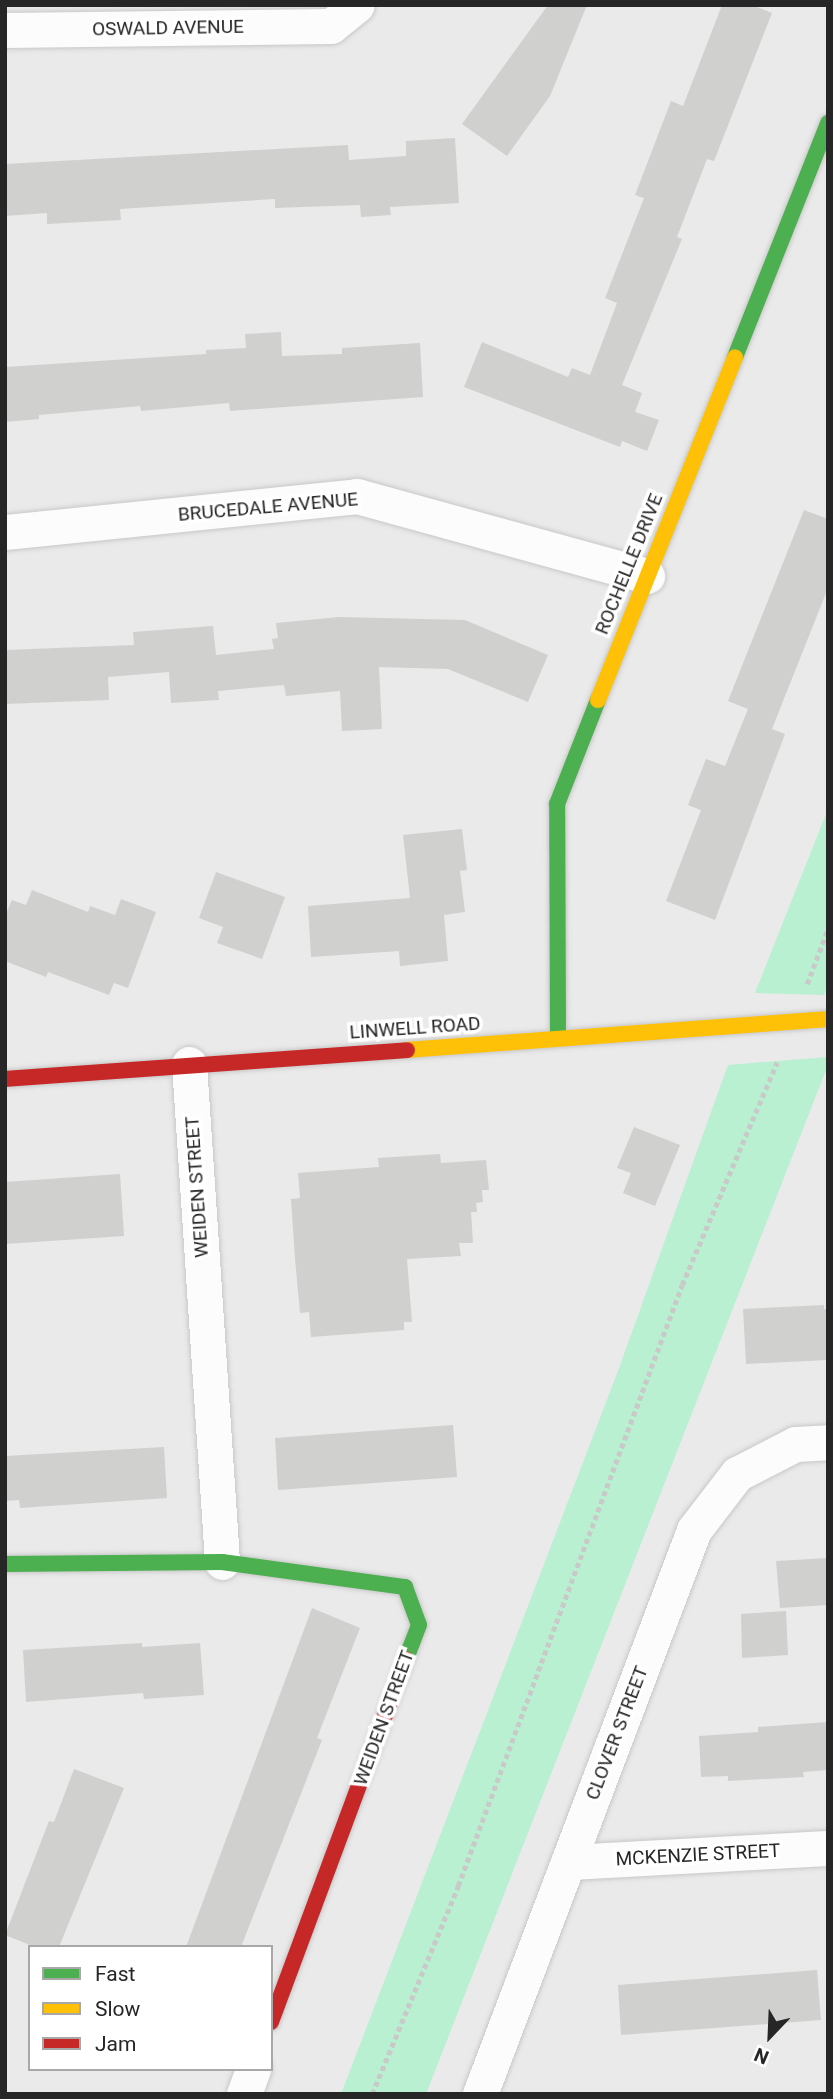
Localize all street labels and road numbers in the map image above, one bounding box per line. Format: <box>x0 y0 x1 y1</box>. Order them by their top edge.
street label: OSWALD AVENUE <box>92 15 244 41</box>
street label: BRUCEDALE AVENUE <box>177 488 359 526</box>
street label: ROCHELLE DRIVE <box>590 490 668 638</box>
street label: LINWELL ROAD <box>349 1012 481 1044</box>
street label: WEIDEN STREET <box>181 1115 213 1259</box>
street label: WEIDEN STREET <box>349 1647 419 1789</box>
street label: CLOVER STREET <box>581 1663 653 1803</box>
street label: MCKENZIE STREET <box>615 1839 781 1871</box>

